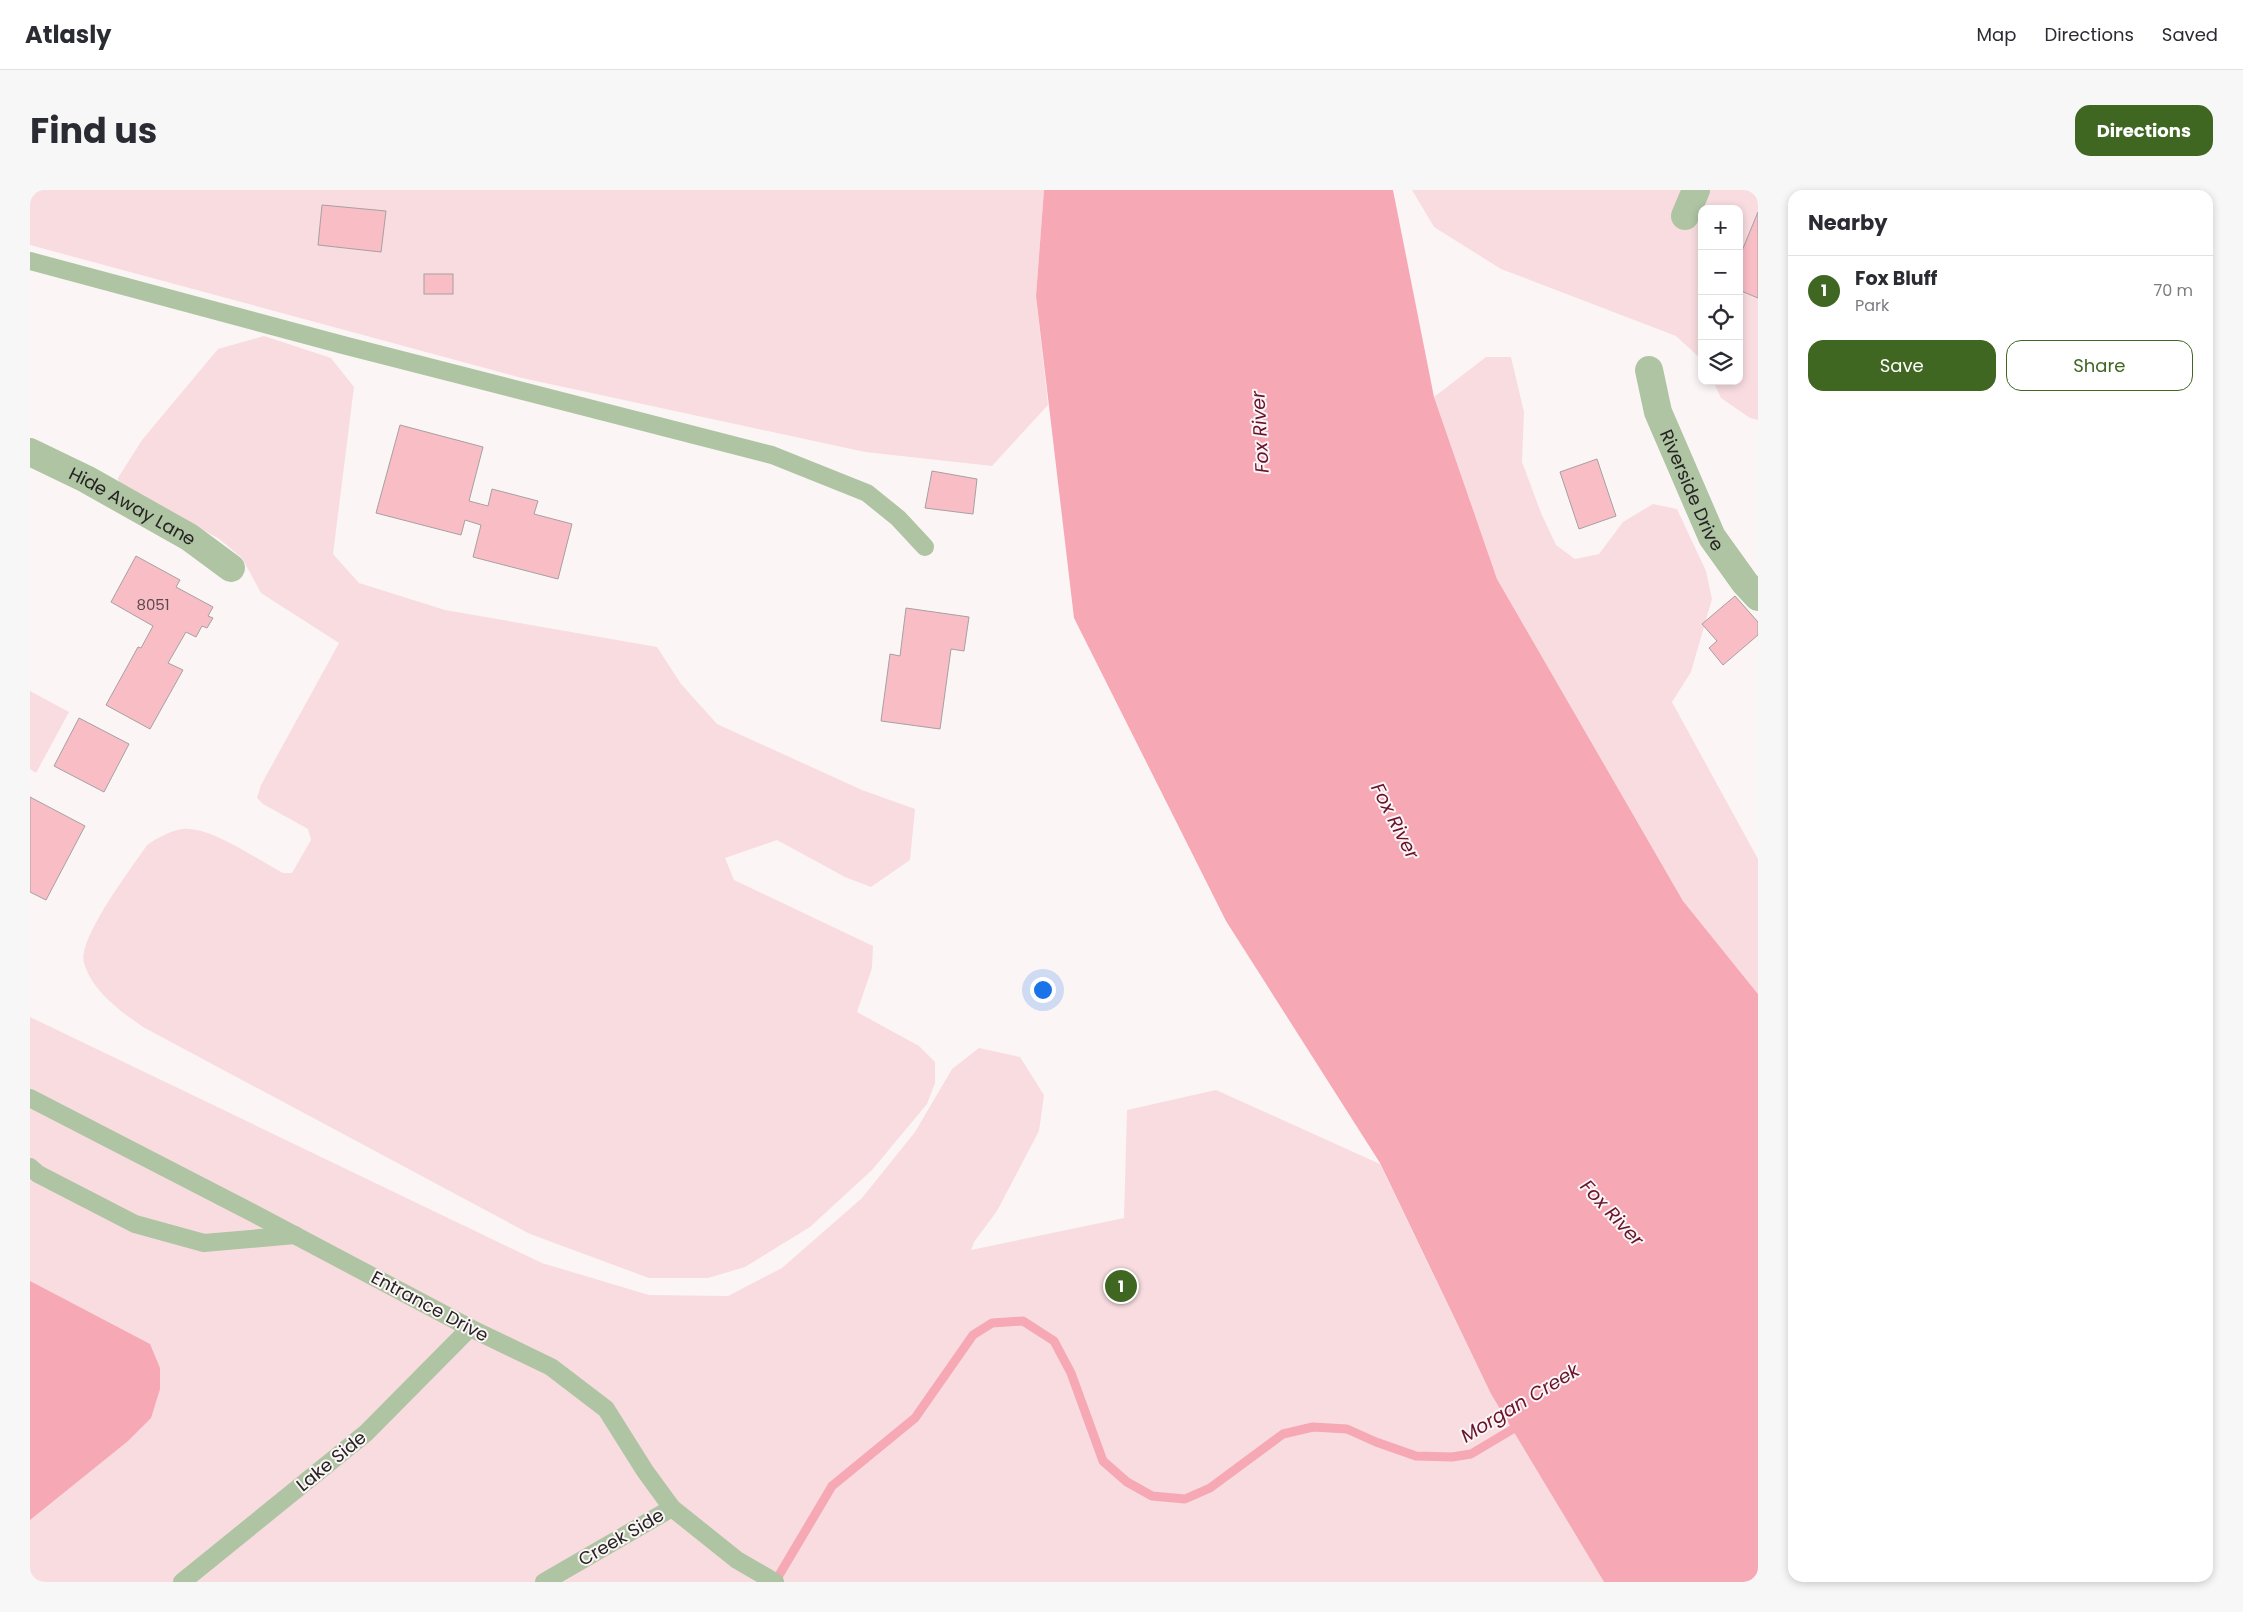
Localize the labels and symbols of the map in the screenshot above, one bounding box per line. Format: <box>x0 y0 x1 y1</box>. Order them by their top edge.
water label: Fox River <box>1244 389 1276 474</box>
street label: Riverside Drive <box>1654 425 1730 556</box>
street label: Hide Away Lane <box>65 460 202 551</box>
house number: 8051 <box>136 594 170 615</box>
water label: Fox River <box>1364 778 1426 865</box>
your location <box>1030 977 1056 1003</box>
water label: Fox River <box>1574 1174 1651 1253</box>
street label: Entrance Drive <box>367 1265 493 1347</box>
pin: 1 <box>1105 1267 1137 1305</box>
water label: Morgan Creek <box>1456 1356 1586 1449</box>
street label: Lake Side <box>291 1425 371 1497</box>
street label: Creek Side <box>573 1502 669 1572</box>

